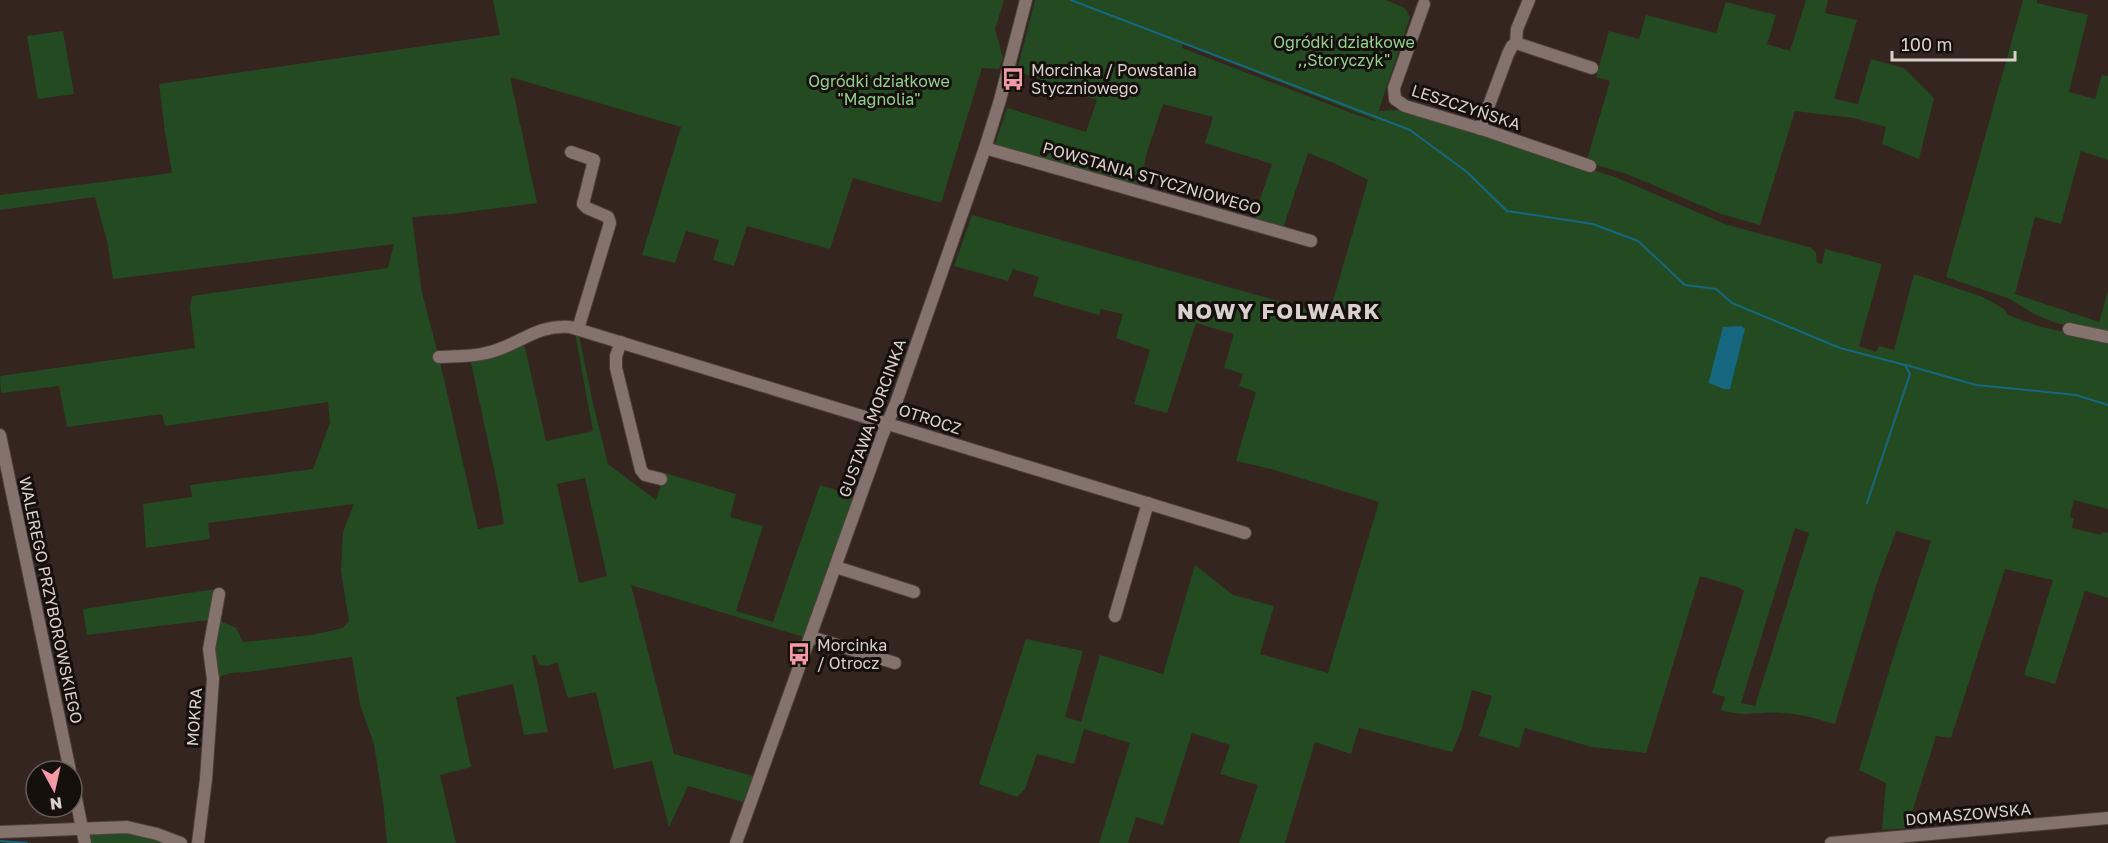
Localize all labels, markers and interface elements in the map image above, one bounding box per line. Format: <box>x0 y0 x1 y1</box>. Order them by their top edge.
scale bar <box>1892 24 2015 62</box>
park label: Ogródki działkowe ,,Storyczyk" <box>1273 32 1415 70</box>
text: 100 m <box>1901 33 1952 55</box>
place label: Morcinka / Powstania Styczniowego <box>1031 60 1197 98</box>
bus stop icon: Morcinka / Powstania Styczniowego <box>1000 66 1026 92</box>
park label: Ogródki działkowe "Magnolia" <box>808 71 950 109</box>
street label: LESZCZYŃSKA <box>1409 80 1523 134</box>
street label: POWSTANIA STYCZNIOWEGO <box>1040 137 1264 219</box>
district label: NOWY FOLWARK <box>1177 297 1381 324</box>
street label: GUSTAWA MORCINKA <box>834 336 910 500</box>
street label: OTROCZ <box>896 400 964 438</box>
street label: WALEREGO PRZYBOROWSKIEGO <box>15 475 87 725</box>
place label: Morcinka / Otrocz <box>817 635 887 673</box>
bus stop icon: Morcinka / Otrocz <box>786 641 812 667</box>
street label: MOKRA <box>182 687 206 747</box>
north arrow <box>24 759 84 819</box>
text: N <box>49 793 64 815</box>
street label: DOMASZOWSKA <box>1904 799 2032 829</box>

